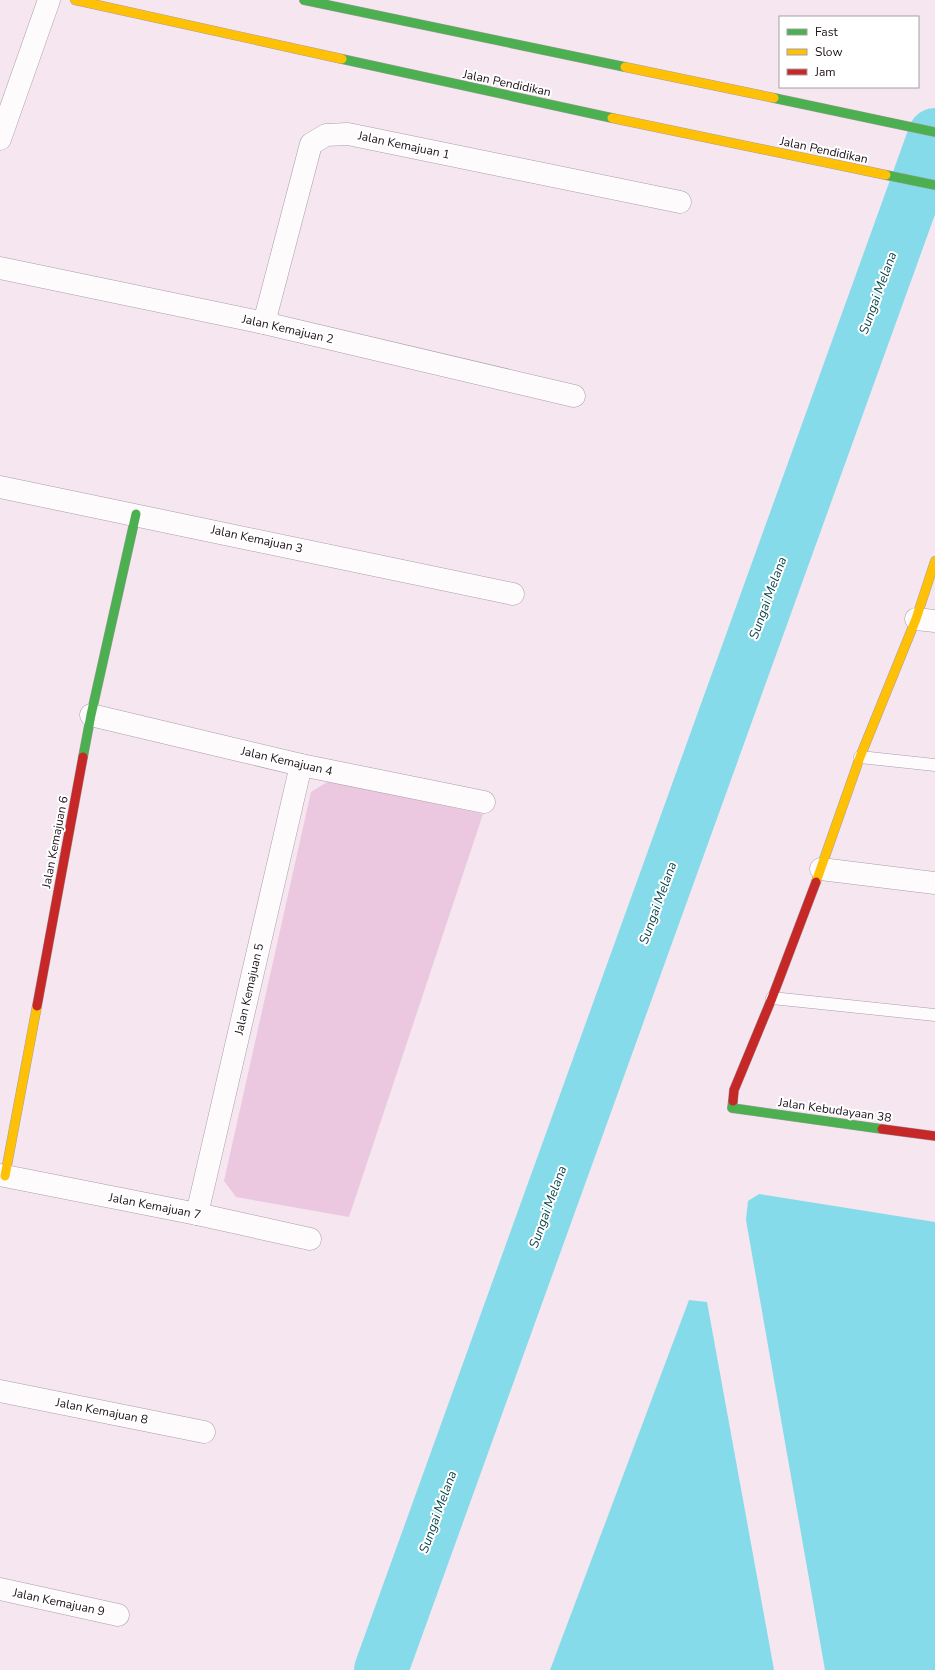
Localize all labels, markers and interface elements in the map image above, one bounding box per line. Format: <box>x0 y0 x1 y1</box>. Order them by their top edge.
legend <box>779 16 919 88</box>
text: Fast <box>815 24 838 40</box>
text: Slow <box>815 44 843 60</box>
text: Jam <box>814 64 836 80</box>
street label: Jalan Pendidikan <box>461 66 552 100</box>
street label: Jalan Kemajuan 1 <box>356 127 451 163</box>
street label: Jalan Pendidikan <box>778 133 869 167</box>
water label: Sungai Melana <box>855 249 901 337</box>
street label: Jalan Kemajuan 2 <box>240 310 335 347</box>
street label: Jalan Kemajuan 3 <box>209 521 304 557</box>
water label: Sungai Melana <box>745 554 791 642</box>
street label: Jalan Kemajuan 4 <box>239 742 334 779</box>
street label: Jalan Kemajuan 6 <box>38 795 72 890</box>
water label: Sungai Melana <box>635 859 681 947</box>
street label: Jalan Kemajuan 5 <box>230 942 267 1037</box>
street label: Jalan Kebudayaan 38 <box>776 1094 893 1126</box>
water label: Sungai Melana <box>525 1163 571 1251</box>
street label: Jalan Kemajuan 7 <box>107 1189 202 1223</box>
street label: Jalan Kemajuan 8 <box>54 1394 149 1428</box>
water label: Sungai Melana <box>415 1468 461 1556</box>
street label: Jalan Kemajuan 9 <box>11 1584 106 1620</box>

